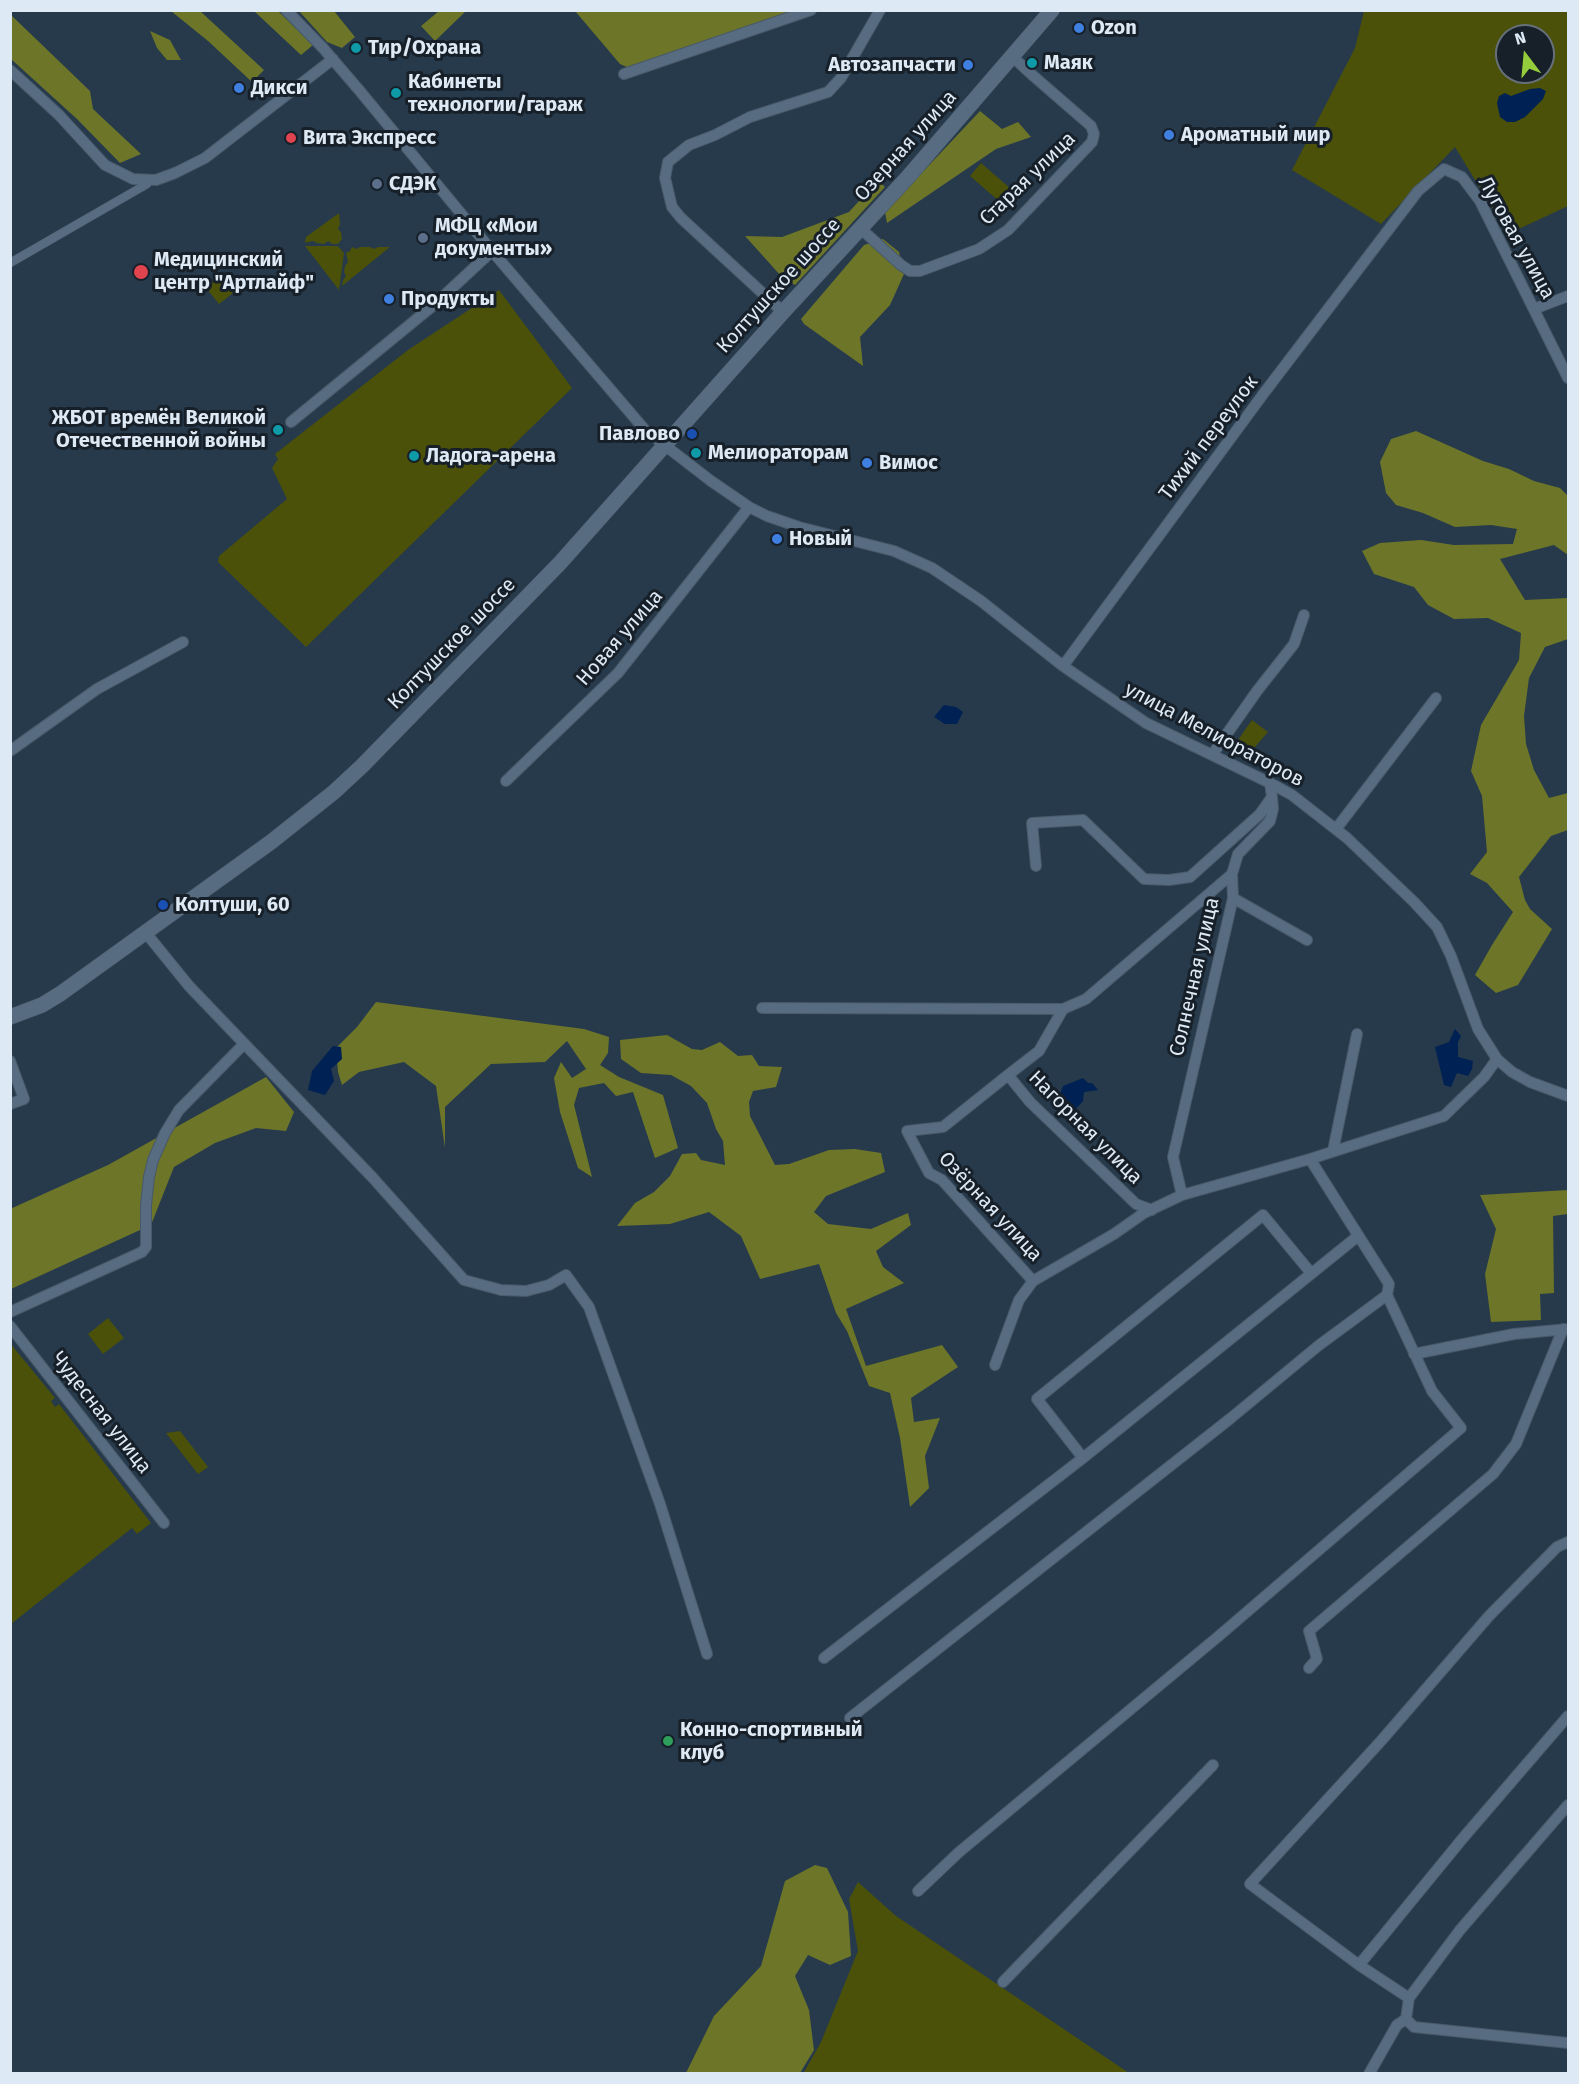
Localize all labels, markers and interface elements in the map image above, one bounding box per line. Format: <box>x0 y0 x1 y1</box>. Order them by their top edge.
place label: Ozon <box>1091 16 1137 40</box>
marker: Ozon <box>1072 21 1086 35</box>
north arrow <box>1495 24 1555 84</box>
text: N <box>1513 28 1528 49</box>
place label: Тир/Охрана <box>368 36 481 60</box>
marker: Тир/Охрана <box>349 41 363 55</box>
place label: Маяк <box>1044 51 1093 75</box>
place label: Автозапчасти <box>828 53 956 77</box>
marker: Маяк <box>1025 56 1039 70</box>
marker: Автозапчасти <box>961 58 975 72</box>
place label: Кабинеты технологии/гараж <box>408 70 583 117</box>
place label: Дикси <box>251 76 308 100</box>
marker: Дикси <box>232 81 246 95</box>
marker: Кабинеты технологии/гараж <box>389 86 403 100</box>
street label: Озерная улица <box>850 86 962 206</box>
place label: Ароматный мир <box>1181 123 1331 147</box>
place label: Вита Экспресс <box>303 126 436 150</box>
street label: Старая улица <box>975 127 1081 231</box>
marker: Ароматный мир <box>1162 128 1176 142</box>
marker: Вита Экспресс <box>284 131 298 145</box>
place label: СДЭК <box>389 172 436 196</box>
street label: Луговая улица <box>1472 172 1560 304</box>
marker: СДЭК <box>370 177 384 191</box>
street label: Колтушское шоссе <box>712 213 846 359</box>
place label: МФЦ «Мои документы» <box>435 214 552 261</box>
marker: МФЦ «Мои документы» <box>416 231 430 245</box>
place label: Медицинский центр "Артлайф" <box>154 248 314 295</box>
marker: Медицинский центр "Артлайф" <box>132 263 150 281</box>
place label: Продукты <box>401 287 495 311</box>
marker: Продукты <box>382 292 396 306</box>
street label: Тихий переулок <box>1154 371 1264 505</box>
place label: ЖБОТ времён Великой Отечественной войны <box>52 406 266 453</box>
place label: Павлово <box>599 422 680 446</box>
marker: ЖБОТ времён Великой Отечественной войны <box>271 423 285 437</box>
marker: Павлово <box>685 427 699 441</box>
place label: Мелиораторам <box>708 441 849 465</box>
place label: Ладога-арена <box>426 444 556 468</box>
marker: Мелиораторам <box>689 446 703 460</box>
marker: Ладога-арена <box>407 449 421 463</box>
place label: Вимос <box>879 451 938 475</box>
marker: Вимос <box>860 456 874 470</box>
place label: Новый <box>789 527 852 551</box>
marker: Новый <box>770 532 784 546</box>
street label: Колтушское шоссе <box>383 573 521 715</box>
street label: Новая улица <box>572 585 668 691</box>
street label: улица Мелиораторов <box>1120 678 1308 792</box>
place label: Колтуши, 60 <box>175 893 290 917</box>
street label: Солнечная улица <box>1165 895 1225 1059</box>
marker: Колтуши, 60 <box>156 898 170 912</box>
street label: Нагорная улица <box>1023 1066 1147 1190</box>
street label: Озёрная улица <box>933 1147 1047 1267</box>
street label: Чудесная улица <box>46 1347 156 1479</box>
place label: Конно-спортивный клуб <box>680 1718 863 1765</box>
marker: Конно-спортивный клуб <box>661 1734 675 1748</box>

